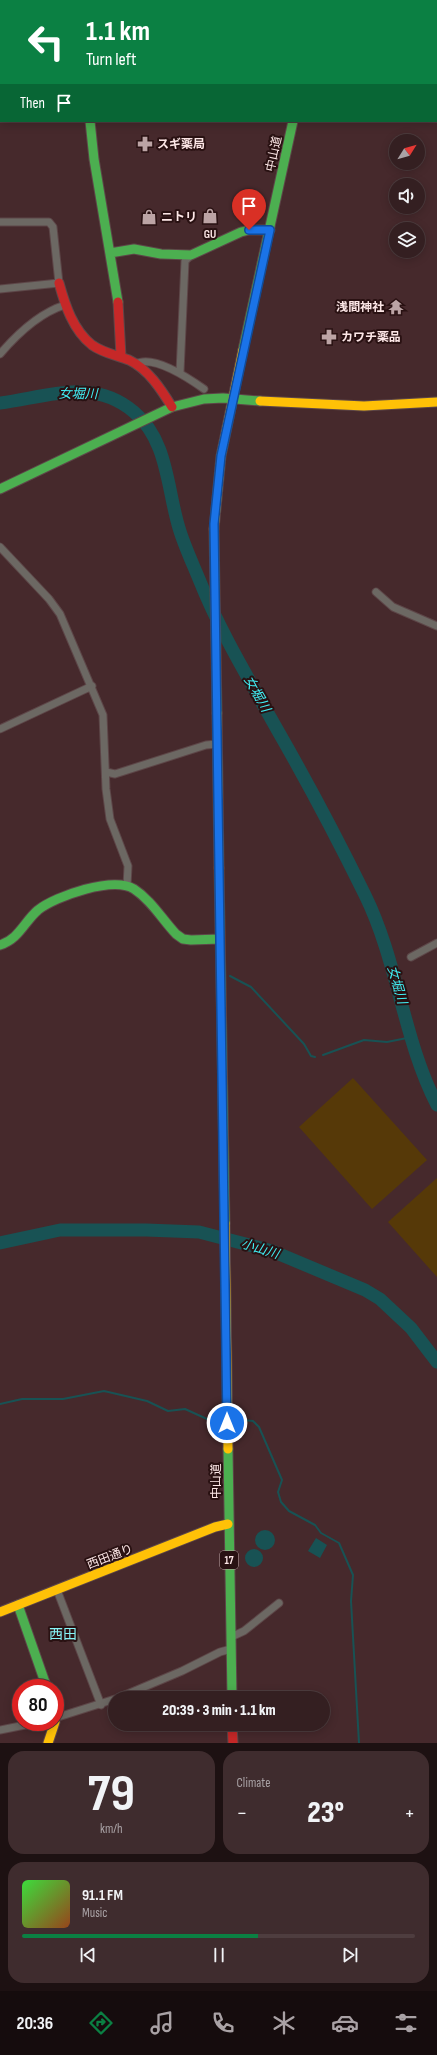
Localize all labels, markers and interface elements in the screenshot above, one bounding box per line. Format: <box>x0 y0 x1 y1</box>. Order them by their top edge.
text: 1.1 km <box>86 15 150 48</box>
icon: left <box>20 16 72 68</box>
text: Turn left <box>86 49 137 70</box>
icon: arrive <box>53 92 75 114</box>
text: Then <box>20 94 45 113</box>
north arrow <box>389 134 425 170</box>
map controls <box>389 134 425 258</box>
pharmacy icon: スギ薬局 <box>136 135 154 153</box>
street label: 中山道 <box>263 135 285 173</box>
place label: スギ薬局 <box>157 137 205 152</box>
button: sound <box>389 178 425 214</box>
pin <box>232 189 266 230</box>
icon: arrive <box>238 195 260 217</box>
shop icon: GU <box>201 207 219 225</box>
shop icon: ニトリ <box>140 208 158 226</box>
place label: ニトリ <box>161 210 197 225</box>
button: layers <box>389 222 425 258</box>
place label: GU <box>204 227 216 242</box>
temple icon: 浅間神社 <box>387 298 405 316</box>
place label: 浅間神社 <box>336 300 384 315</box>
pharmacy icon: カワチ薬品 <box>320 328 338 346</box>
place label: カワチ薬品 <box>341 330 401 345</box>
water label: 女堀川 <box>58 386 100 402</box>
water label: 女堀川 <box>241 673 274 717</box>
water label: 女堀川 <box>384 964 411 1008</box>
water label: 小山川 <box>239 1236 283 1263</box>
position arrow <box>206 1402 248 1444</box>
street label: 中山道 <box>209 1463 224 1499</box>
street label: 西田通り <box>85 1541 135 1573</box>
road number: 17 <box>220 1551 238 1569</box>
district label: 西田 <box>49 1626 77 1643</box>
speed limit sign: 80 <box>12 1679 64 1731</box>
text: 20:39 · 3 min · 1.1 km <box>162 1701 276 1720</box>
text: 79 <box>88 1763 135 1826</box>
text: Climate <box>237 1775 270 1791</box>
text: 23° <box>307 1795 344 1831</box>
text: − <box>237 1800 247 1827</box>
text: + <box>404 1800 415 1827</box>
text: km/h <box>100 1821 122 1837</box>
text: 91.1 FM <box>82 1886 123 1905</box>
text: Music <box>82 1905 107 1921</box>
icon: previous <box>77 1944 99 1966</box>
icon: pause <box>208 1944 230 1966</box>
icon: next <box>339 1944 361 1966</box>
icon: directions <box>87 2009 115 2037</box>
icon: music <box>148 2009 176 2037</box>
icon: phone <box>209 2009 237 2037</box>
icon: climate <box>270 2009 298 2037</box>
icon: car <box>331 2009 359 2037</box>
icon: filters <box>392 2009 420 2037</box>
text: 20:36 <box>17 2013 53 2034</box>

